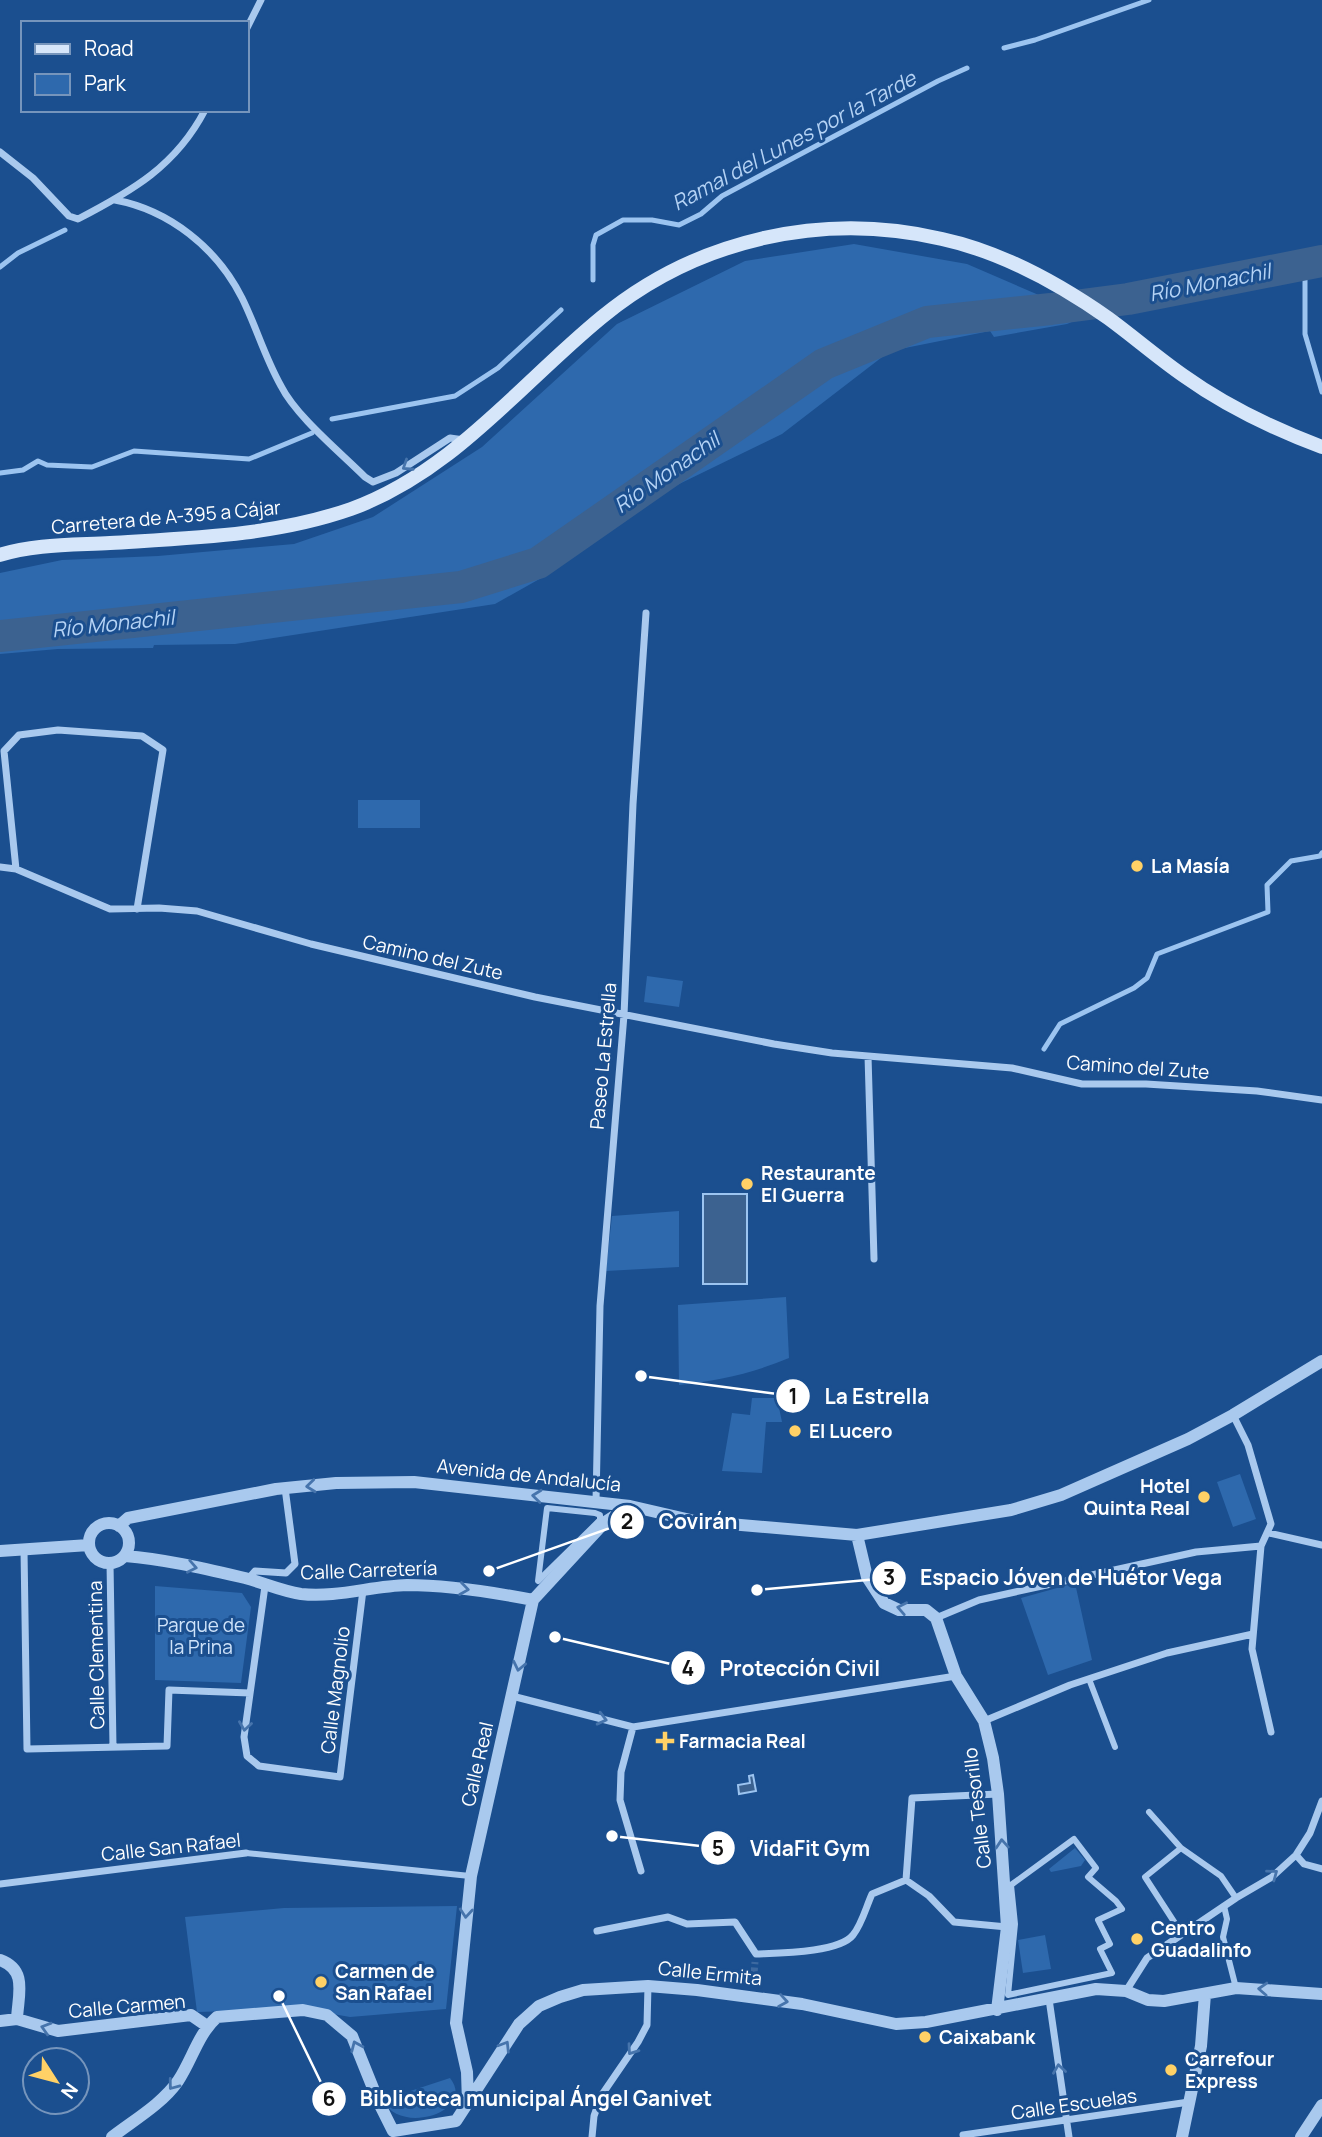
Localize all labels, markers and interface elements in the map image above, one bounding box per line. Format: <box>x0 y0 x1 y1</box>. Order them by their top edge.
legend <box>21 21 248 112</box>
text: Road <box>84 34 134 62</box>
water label: Ramal del Lunes por la Tarde <box>667 63 922 216</box>
text: Park <box>84 69 126 97</box>
water label: Río Monachil <box>1147 256 1276 307</box>
water label: Río Monachil <box>608 424 727 519</box>
one-way arrow <box>402 457 415 470</box>
street label: Carretera de A-395 a Cájar <box>50 494 282 540</box>
water label: Río Monachil <box>50 602 179 643</box>
place label: La Masía <box>1151 853 1230 879</box>
marker: La Masía <box>1129 858 1145 874</box>
street label: Camino del Zute <box>360 928 506 986</box>
street label: Paseo La Estrella <box>584 981 622 1131</box>
street label: Camino del Zute <box>1066 1049 1210 1085</box>
place label: Restaurante El Guerra <box>761 1160 876 1208</box>
marker: Restaurante El Guerra <box>739 1176 755 1192</box>
callout: La Estrella <box>775 1375 943 1417</box>
text: 1 <box>788 1382 798 1410</box>
text: La Estrella <box>825 1382 929 1410</box>
place label: El Lucero <box>809 1418 893 1444</box>
marker: El Lucero <box>787 1423 803 1439</box>
street label: Avenida de Andalucía <box>436 1452 622 1498</box>
place label: Hotel Quinta Real <box>1084 1473 1190 1521</box>
one-way arrow <box>305 1478 317 1493</box>
one-way arrow <box>532 1488 543 1503</box>
marker: Hotel Quinta Real <box>1196 1489 1212 1505</box>
callout: Covirán <box>610 1501 752 1543</box>
text: 2 <box>621 1507 633 1535</box>
text: Covirán <box>659 1507 737 1535</box>
street label: Calle Carretería <box>300 1555 438 1585</box>
callout: Espacio Jóven de Huétor Vega <box>871 1557 1236 1599</box>
one-way arrow <box>186 1559 198 1574</box>
text: 3 <box>883 1563 895 1591</box>
text: Espacio Jóven de Huétor Vega <box>920 1563 1222 1591</box>
street label: Calle Clementina <box>82 1580 110 1730</box>
one-way arrow <box>458 1581 470 1596</box>
one-way arrow <box>896 1601 907 1616</box>
park label: Parque de la Prina <box>157 1612 245 1660</box>
street label: Calle Magnolio <box>314 1625 356 1755</box>
callout: Protección Civil <box>671 1647 894 1689</box>
text: 4 <box>682 1654 694 1682</box>
text: Protección Civil <box>720 1654 880 1682</box>
one-way arrow <box>512 1660 527 1672</box>
one-way arrow <box>596 1711 608 1725</box>
street label: Calle Real <box>455 1719 499 1809</box>
one-way arrow <box>238 1720 253 1732</box>
place label: Farmacia Real <box>679 1728 806 1754</box>
marker: Farmacia Real <box>657 1733 673 1749</box>
street label: Calle Tesorillo <box>957 1746 997 1870</box>
street label: Calle San Rafael <box>100 1827 242 1867</box>
callout: VidaFit Gym <box>700 1827 884 1869</box>
text: 5 <box>712 1834 724 1862</box>
text: VidaFit Gym <box>750 1834 870 1862</box>
one-way arrow <box>995 1838 1010 1849</box>
one-way arrow <box>1265 1870 1278 1882</box>
one-way arrow <box>459 1907 474 1919</box>
place label: Centro Guadalinfo <box>1151 1915 1252 1963</box>
marker: Centro Guadalinfo <box>1129 1931 1145 1947</box>
street label: Calle Ermita <box>657 1955 763 1991</box>
place label: Carmen de San Rafael <box>335 1958 434 2006</box>
marker: Carmen de San Rafael <box>313 1974 329 1990</box>
one-way arrow <box>1257 1982 1268 1997</box>
street label: Calle Carmen <box>68 1988 186 2024</box>
one-way arrow <box>777 1993 789 2008</box>
one-way arrow <box>40 2021 52 2036</box>
place label: Caixabank <box>939 2024 1036 2050</box>
marker: Caixabank <box>917 2029 933 2045</box>
one-way arrow <box>350 2041 364 2053</box>
one-way arrow <box>496 2041 509 2054</box>
one-way arrow <box>628 2042 640 2055</box>
north arrow <box>21 2046 91 2116</box>
place label: Carrefour Express <box>1185 2046 1275 2094</box>
marker: Carrefour Express <box>1163 2062 1179 2078</box>
one-way arrow <box>1052 2064 1067 2075</box>
text: N <box>55 2078 84 2104</box>
one-way arrow <box>169 2078 182 2090</box>
callout: Biblioteca municipal Ángel Ganivet <box>311 2078 726 2120</box>
street label: Calle Escuelas <box>1010 2082 1139 2126</box>
text: 6 <box>322 2084 336 2112</box>
text: Biblioteca municipal Ángel Ganivet <box>360 2084 712 2112</box>

